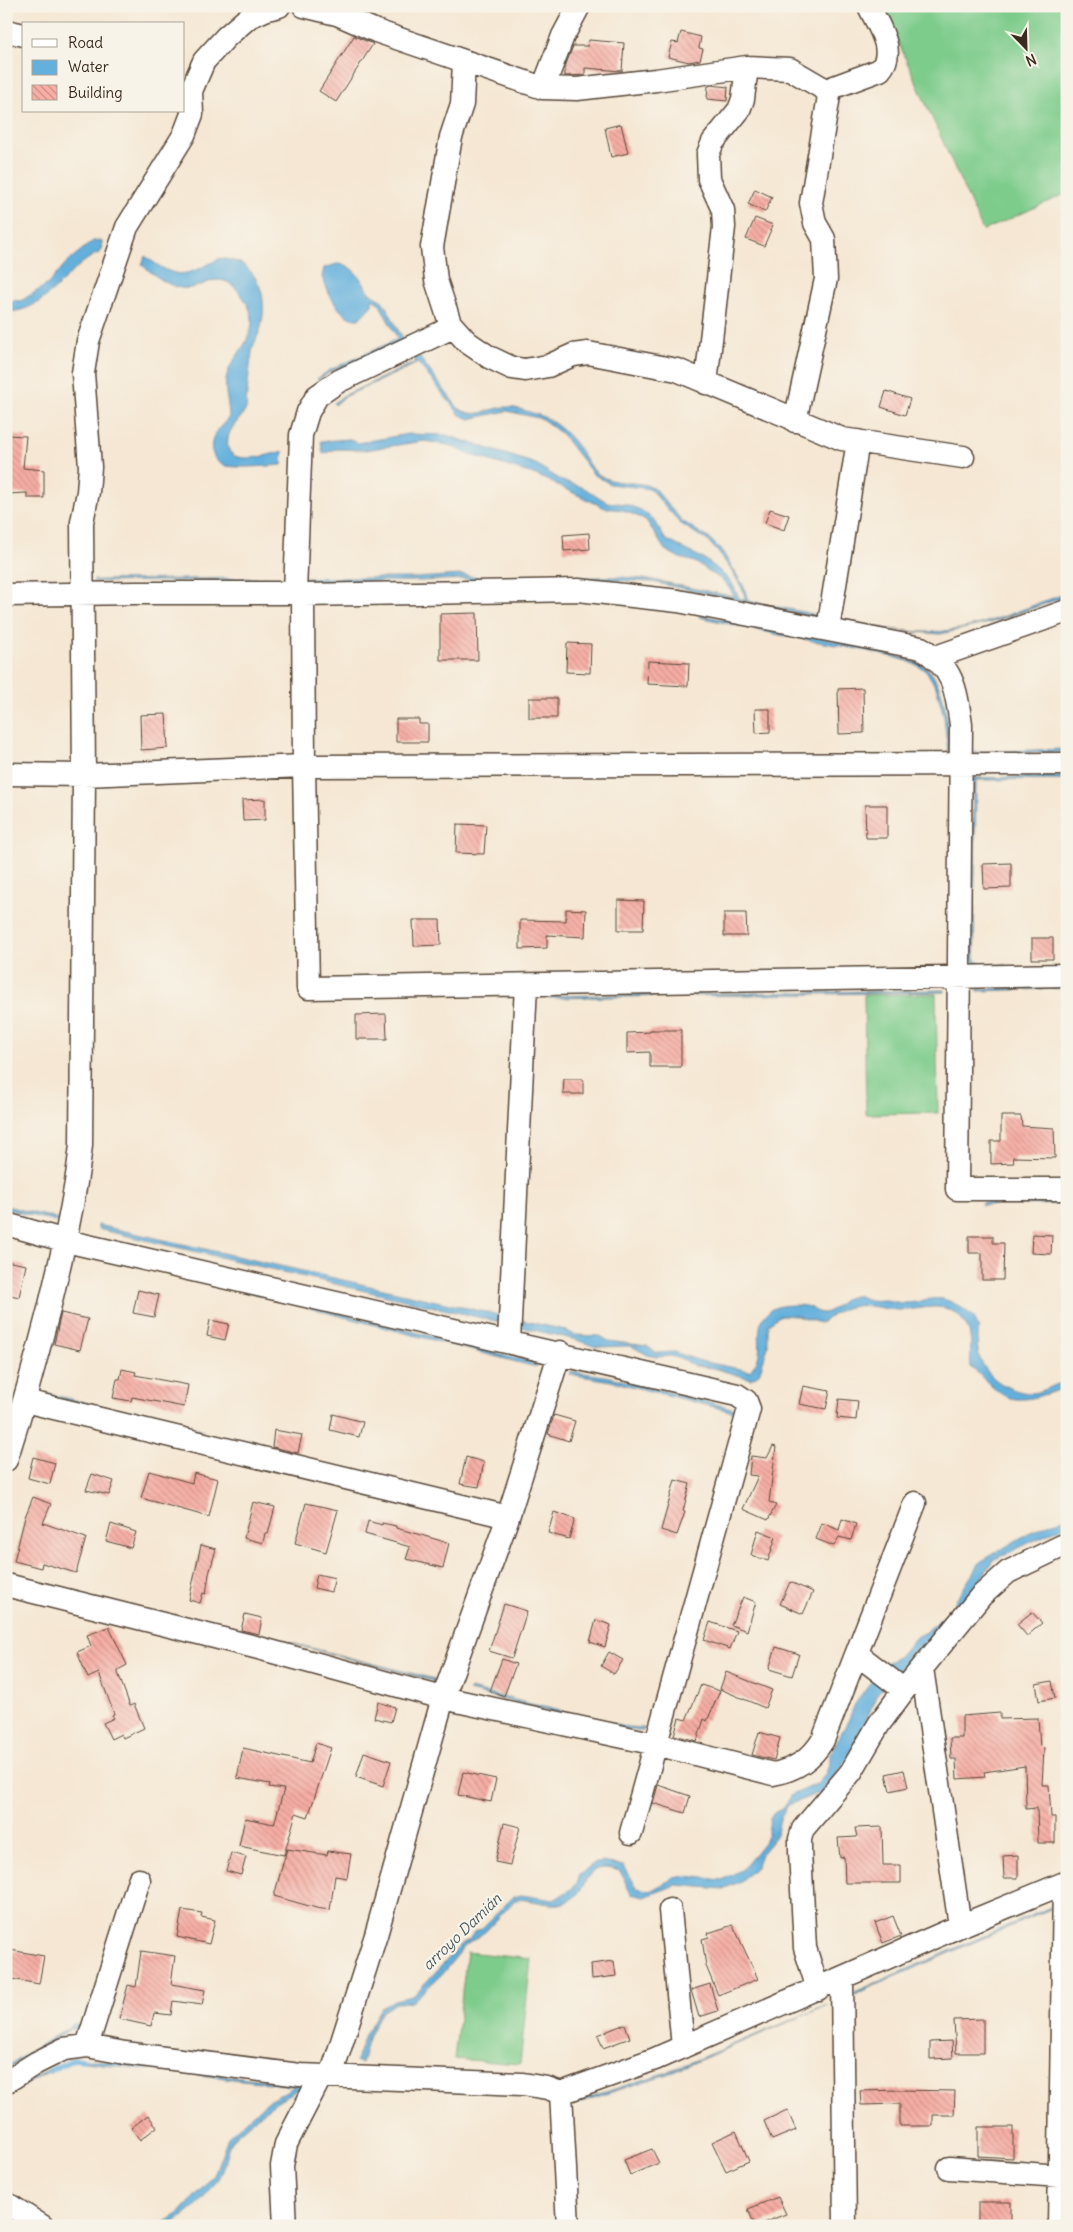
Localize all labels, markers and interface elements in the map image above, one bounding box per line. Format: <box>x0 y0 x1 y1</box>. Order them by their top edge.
legend <box>22 22 185 112</box>
north arrow <box>1000 22 1050 72</box>
text: Road <box>68 33 103 52</box>
text: N <box>1023 50 1039 70</box>
text: Water <box>68 57 109 76</box>
text: Building <box>68 83 123 102</box>
water label: arroyo Damián <box>418 1889 505 1974</box>

